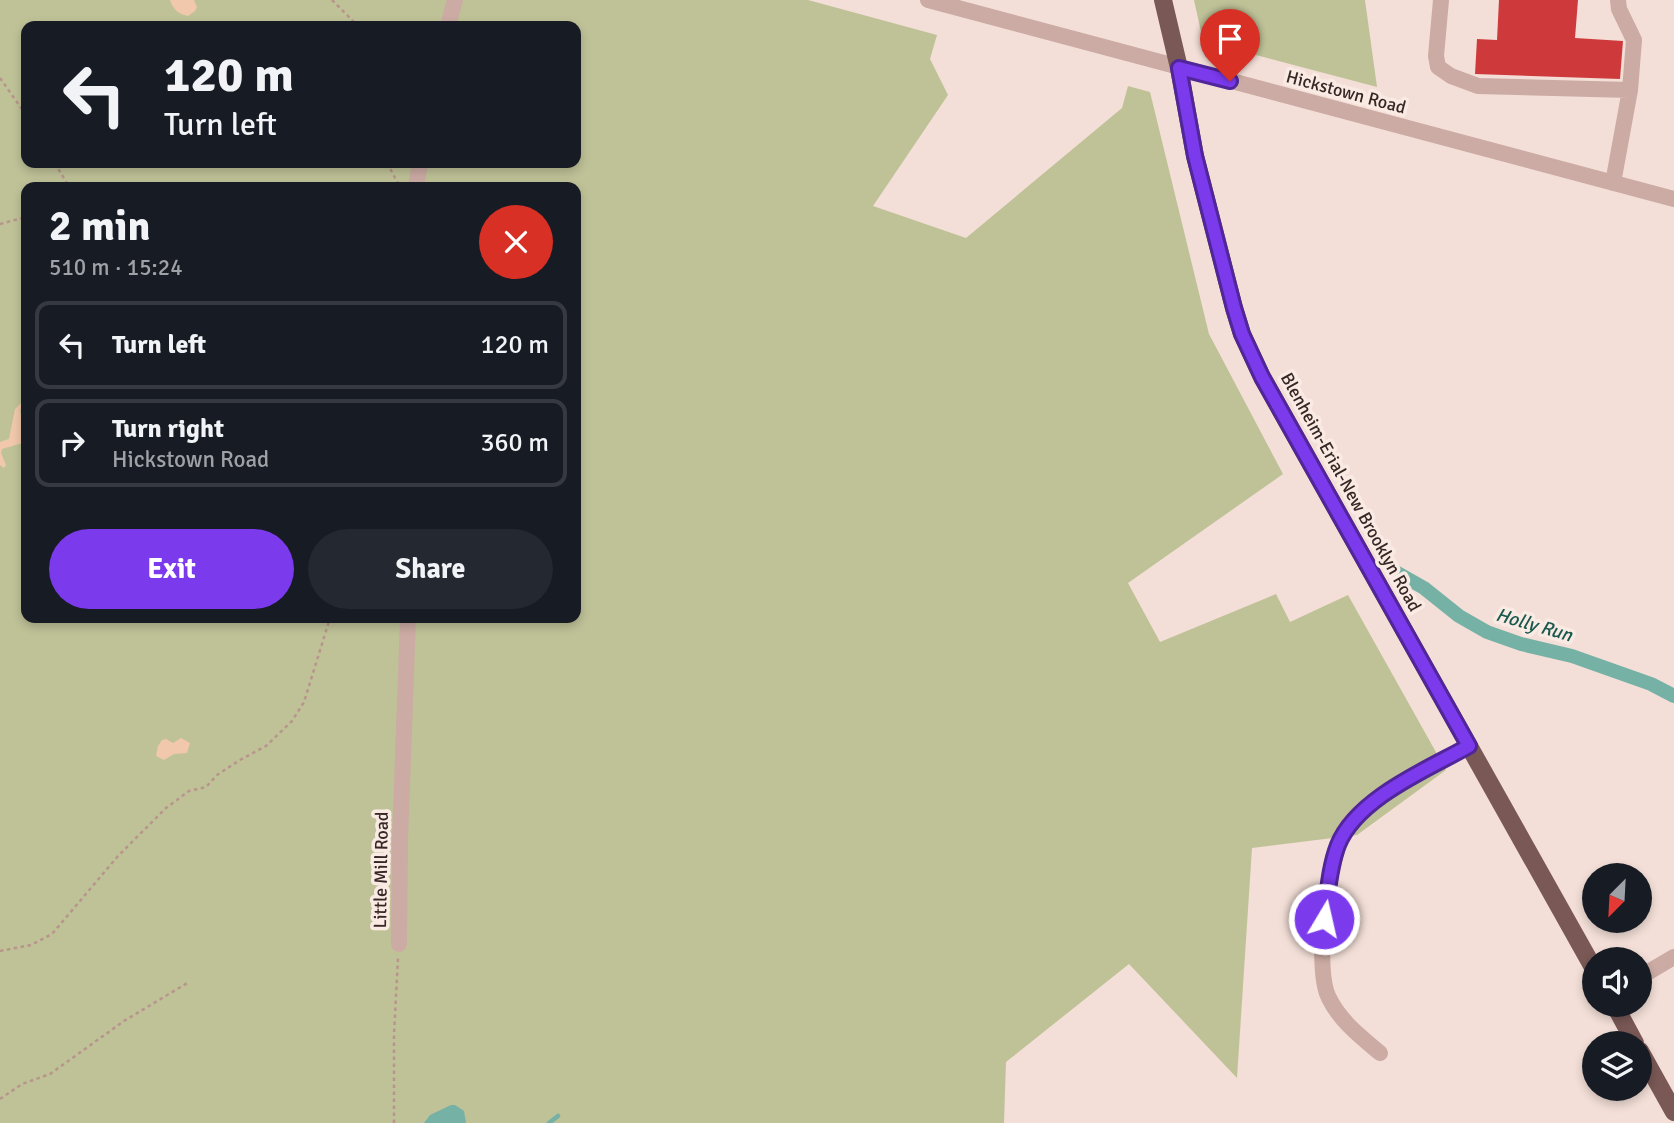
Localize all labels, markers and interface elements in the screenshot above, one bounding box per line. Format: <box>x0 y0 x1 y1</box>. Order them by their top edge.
pin <box>1200 9 1260 81</box>
icon: arrive <box>1211 20 1249 58</box>
text: 120 m <box>164 45 294 105</box>
icon: left <box>49 49 140 140</box>
street label: Hickstown Road <box>1284 65 1408 119</box>
text: Turn left <box>164 105 277 144</box>
text: 2 min <box>49 201 150 252</box>
button: close <box>479 205 553 279</box>
text: 510 m · 15:24 <box>49 253 183 282</box>
icon: left <box>53 326 91 364</box>
text: Turn left <box>112 329 206 361</box>
text: 120 m <box>480 329 549 361</box>
street label: Blenheim-Erial-New Brooklyn Road <box>1276 369 1426 615</box>
text: Turn right <box>112 413 224 445</box>
icon: right <box>53 424 91 462</box>
text: 360 m <box>480 427 549 459</box>
text: Hickstown Road <box>112 445 269 474</box>
button: Exit <box>49 529 294 609</box>
button: Share <box>308 529 553 609</box>
water label: Holly Run <box>1493 603 1576 647</box>
street label: Little Mill Road <box>369 811 393 929</box>
north arrow <box>1582 863 1652 933</box>
map controls <box>1582 863 1652 1101</box>
position arrow <box>1287 882 1361 956</box>
button: sound <box>1582 947 1652 1017</box>
button: layers <box>1582 1031 1652 1101</box>

